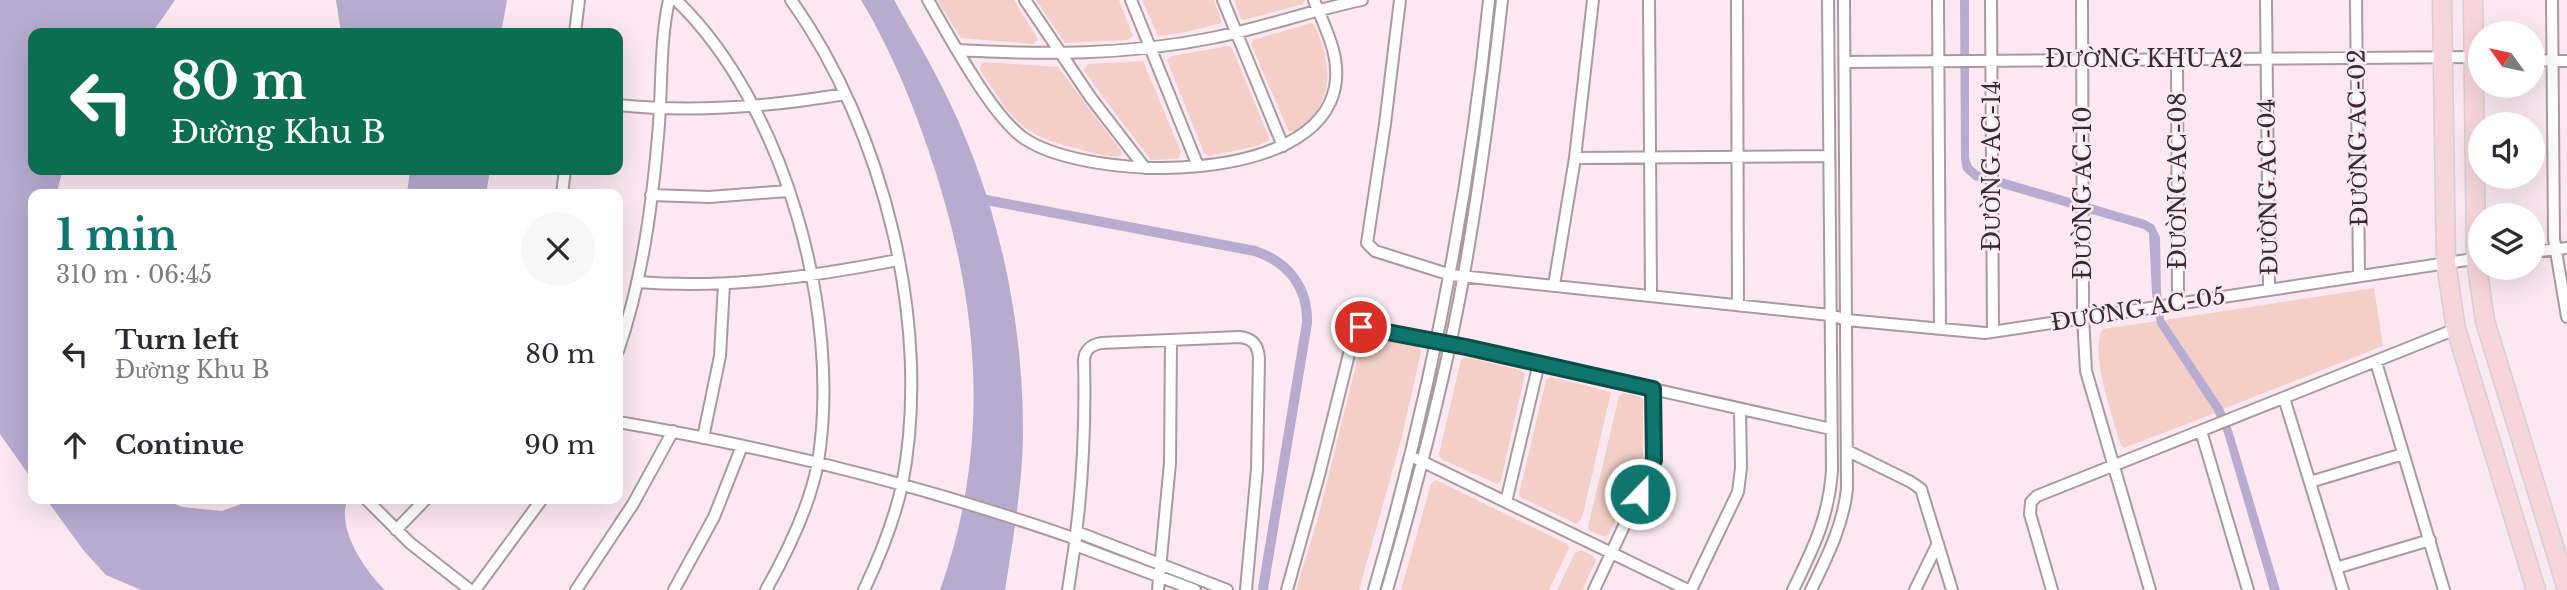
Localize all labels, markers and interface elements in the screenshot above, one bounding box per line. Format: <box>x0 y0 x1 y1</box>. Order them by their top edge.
north arrow <box>2468 21 2544 98</box>
map controls <box>2468 21 2545 280</box>
street label: ĐƯỜNG KHU A2 <box>2045 45 2243 73</box>
street label: ĐƯỜNG AC-02 <box>2342 49 2374 227</box>
text: 80 m <box>171 51 306 112</box>
icon: left <box>56 56 147 147</box>
street label: ĐƯỜNG AC-14 <box>1978 81 2006 251</box>
street label: ĐƯỜNG AC-08 <box>2164 92 2192 270</box>
street label: ĐƯỜNG AC-04 <box>2252 98 2284 276</box>
street label: ĐƯỜNG AC-10 <box>2069 106 2097 280</box>
text: Đường Khu B <box>171 112 386 152</box>
button: sound <box>2468 112 2545 189</box>
button: layers <box>2468 203 2545 280</box>
text: 1 min <box>56 209 178 261</box>
button: close <box>521 212 595 286</box>
text: 310 m · 06:45 <box>56 261 212 289</box>
street label: ĐƯỜNG AC-05 <box>2049 281 2227 337</box>
pin <box>1331 297 1391 357</box>
icon: arrive <box>1342 308 1380 346</box>
text: Turn left <box>115 324 239 356</box>
icon: left <box>56 335 94 373</box>
text: 80 m <box>525 338 595 370</box>
text: Đường Khu B <box>115 356 269 384</box>
icon: ahead <box>56 426 94 464</box>
text: Continue <box>115 429 244 461</box>
text: 90 m <box>524 429 595 461</box>
position arrow <box>1603 457 1677 531</box>

